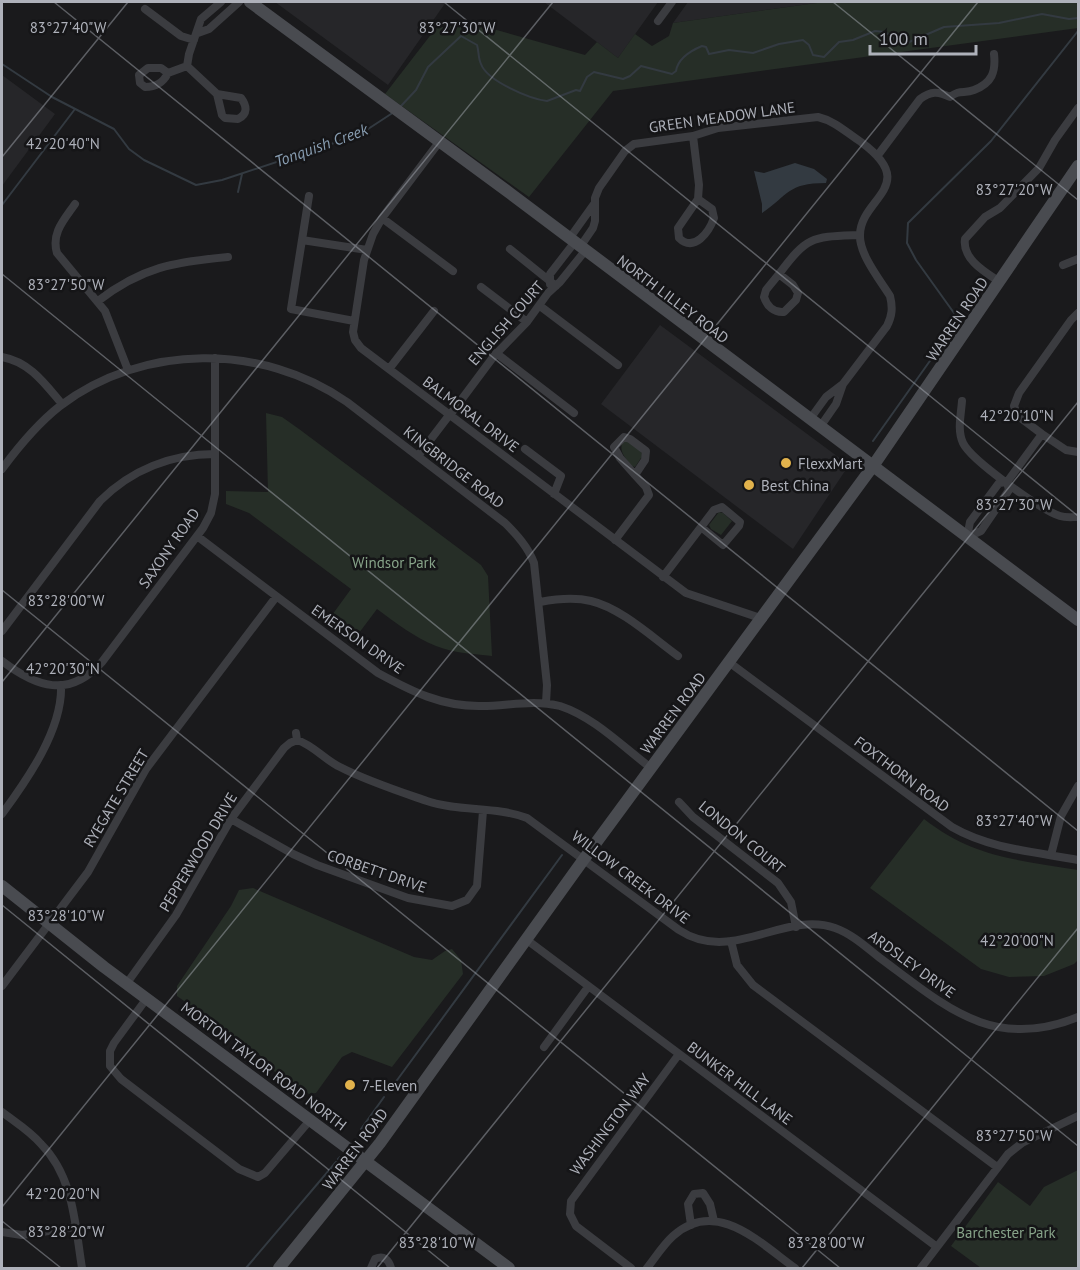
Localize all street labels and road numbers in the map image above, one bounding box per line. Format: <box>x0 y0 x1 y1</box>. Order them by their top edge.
street label: GREEN MEADOW LANE <box>648 97 796 137</box>
street label: NORTH LILLEY ROAD <box>613 251 733 347</box>
street label: WARREN ROAD <box>922 273 992 365</box>
street label: ENGLISH COURT <box>464 276 548 369</box>
street label: BALMORAL DRIVE <box>419 372 523 456</box>
street label: KINGBRIDGE ROAD <box>400 422 508 512</box>
street label: SAXONY ROAD <box>134 504 204 592</box>
street label: EMERSON DRIVE <box>308 600 408 678</box>
street label: WARREN ROAD <box>636 668 710 758</box>
street label: FOXTHORN ROAD <box>851 732 953 816</box>
street label: RYEGATE STREET <box>79 745 153 851</box>
street label: PEPPERWOOD DRIVE <box>155 789 241 915</box>
street label: LONDON COURT <box>695 796 790 878</box>
street label: WILLOW CREEK DRIVE <box>568 826 694 928</box>
street label: CORBETT DRIVE <box>325 845 429 897</box>
street label: ARDSLEY DRIVE <box>865 926 959 1002</box>
street label: MORTON TAYLOR ROAD NORTH <box>177 997 351 1135</box>
street label: BUNKER HILL LANE <box>684 1037 796 1129</box>
street label: WASHINGTON WAY <box>566 1069 655 1179</box>
street label: WARREN ROAD <box>318 1104 392 1194</box>

